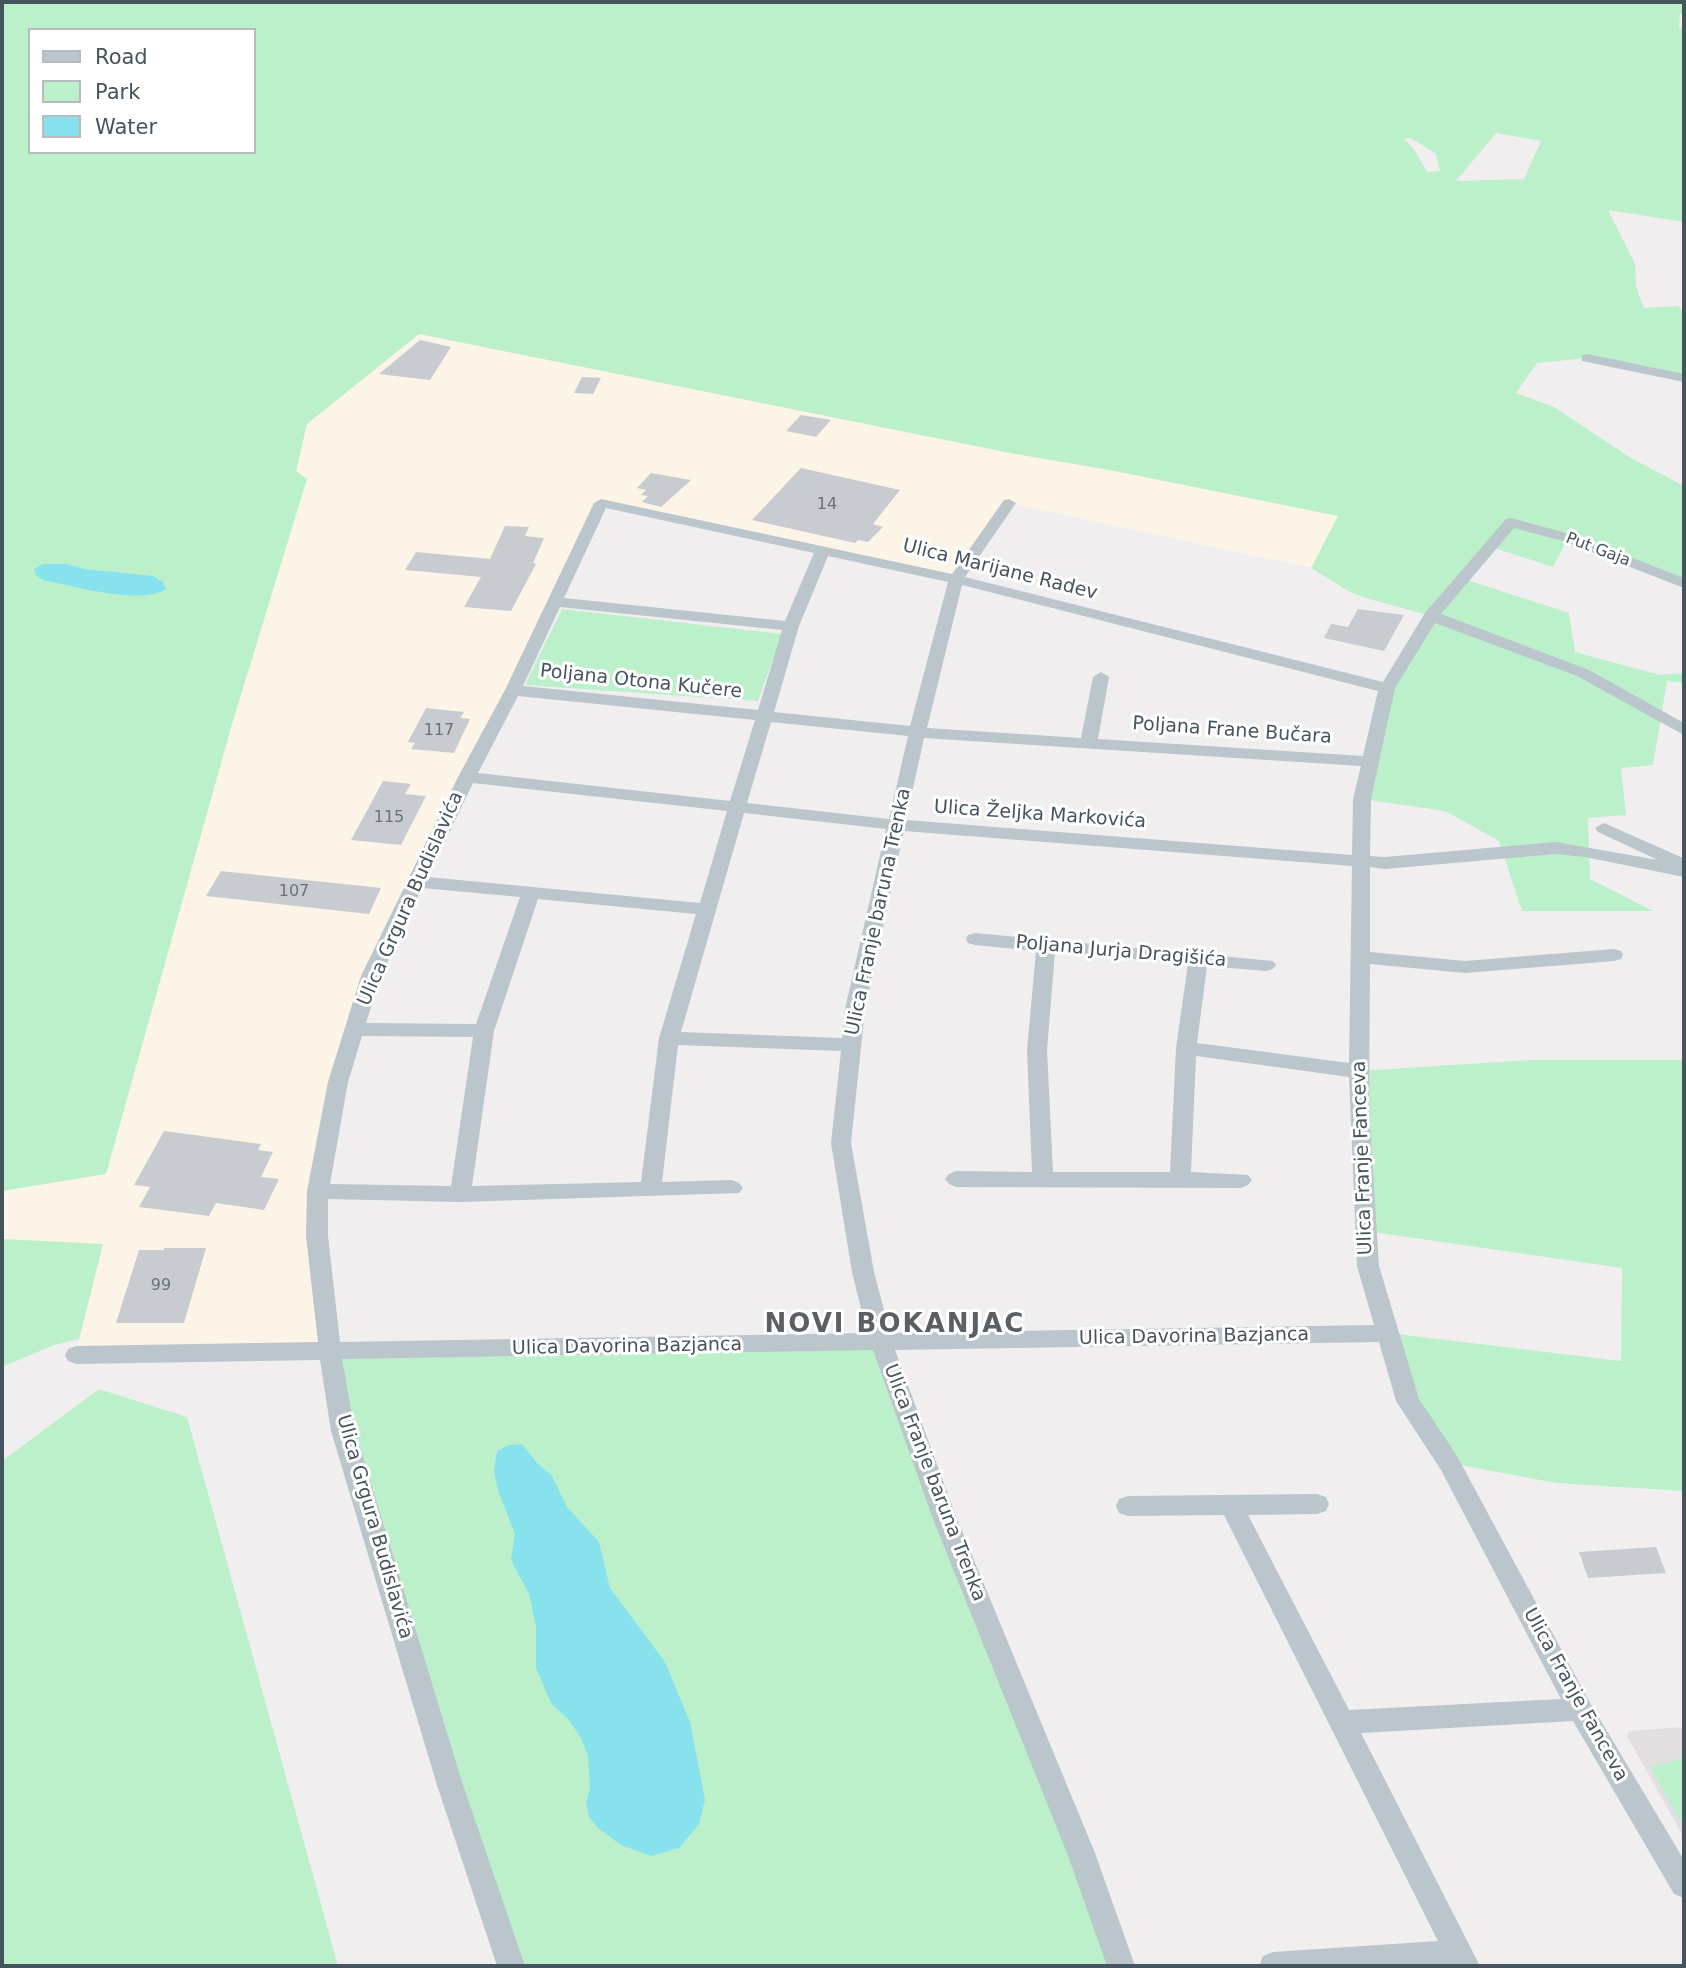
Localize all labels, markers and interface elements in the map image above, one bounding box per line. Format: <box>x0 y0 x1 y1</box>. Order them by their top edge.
legend <box>28 28 256 154</box>
text: Road <box>95 45 148 69</box>
text: Park <box>95 80 140 104</box>
text: Water <box>95 115 157 139</box>
house number: 14 <box>817 495 837 515</box>
street label: Put Gaja <box>1563 529 1633 571</box>
street label: Ulica Marijane Radev <box>900 535 1100 605</box>
street label: Poljana Otona Kučere <box>539 660 743 704</box>
street label: Poljana Frane Bučara <box>1132 713 1332 749</box>
house number: 117 <box>424 721 454 741</box>
street label: Ulica Franje baruna Trenka <box>842 786 916 1038</box>
street label: Ulica Grgura Budislavića <box>353 788 469 1010</box>
street label: Ulica Željka Markovića <box>933 796 1147 834</box>
house number: 115 <box>374 808 404 828</box>
house number: 107 <box>279 882 309 902</box>
street label: Poljana Jurja Dragišića <box>1015 931 1227 973</box>
street label: Ulica Franje Fanceva <box>1348 1060 1378 1256</box>
house number: 99 <box>151 1276 171 1296</box>
district label: NOVI BOKANJAC <box>766 1309 1024 1341</box>
street label: Ulica Davorina Bazjanca <box>1079 1324 1309 1350</box>
street label: Ulica Davorina Bazjanca <box>512 1334 742 1360</box>
street label: Ulica Franje baruna Trenka <box>878 1361 990 1605</box>
street label: Ulica Grgura Budislavića <box>331 1412 417 1642</box>
street label: Ulica Franje Fanceva <box>1518 1604 1632 1786</box>

